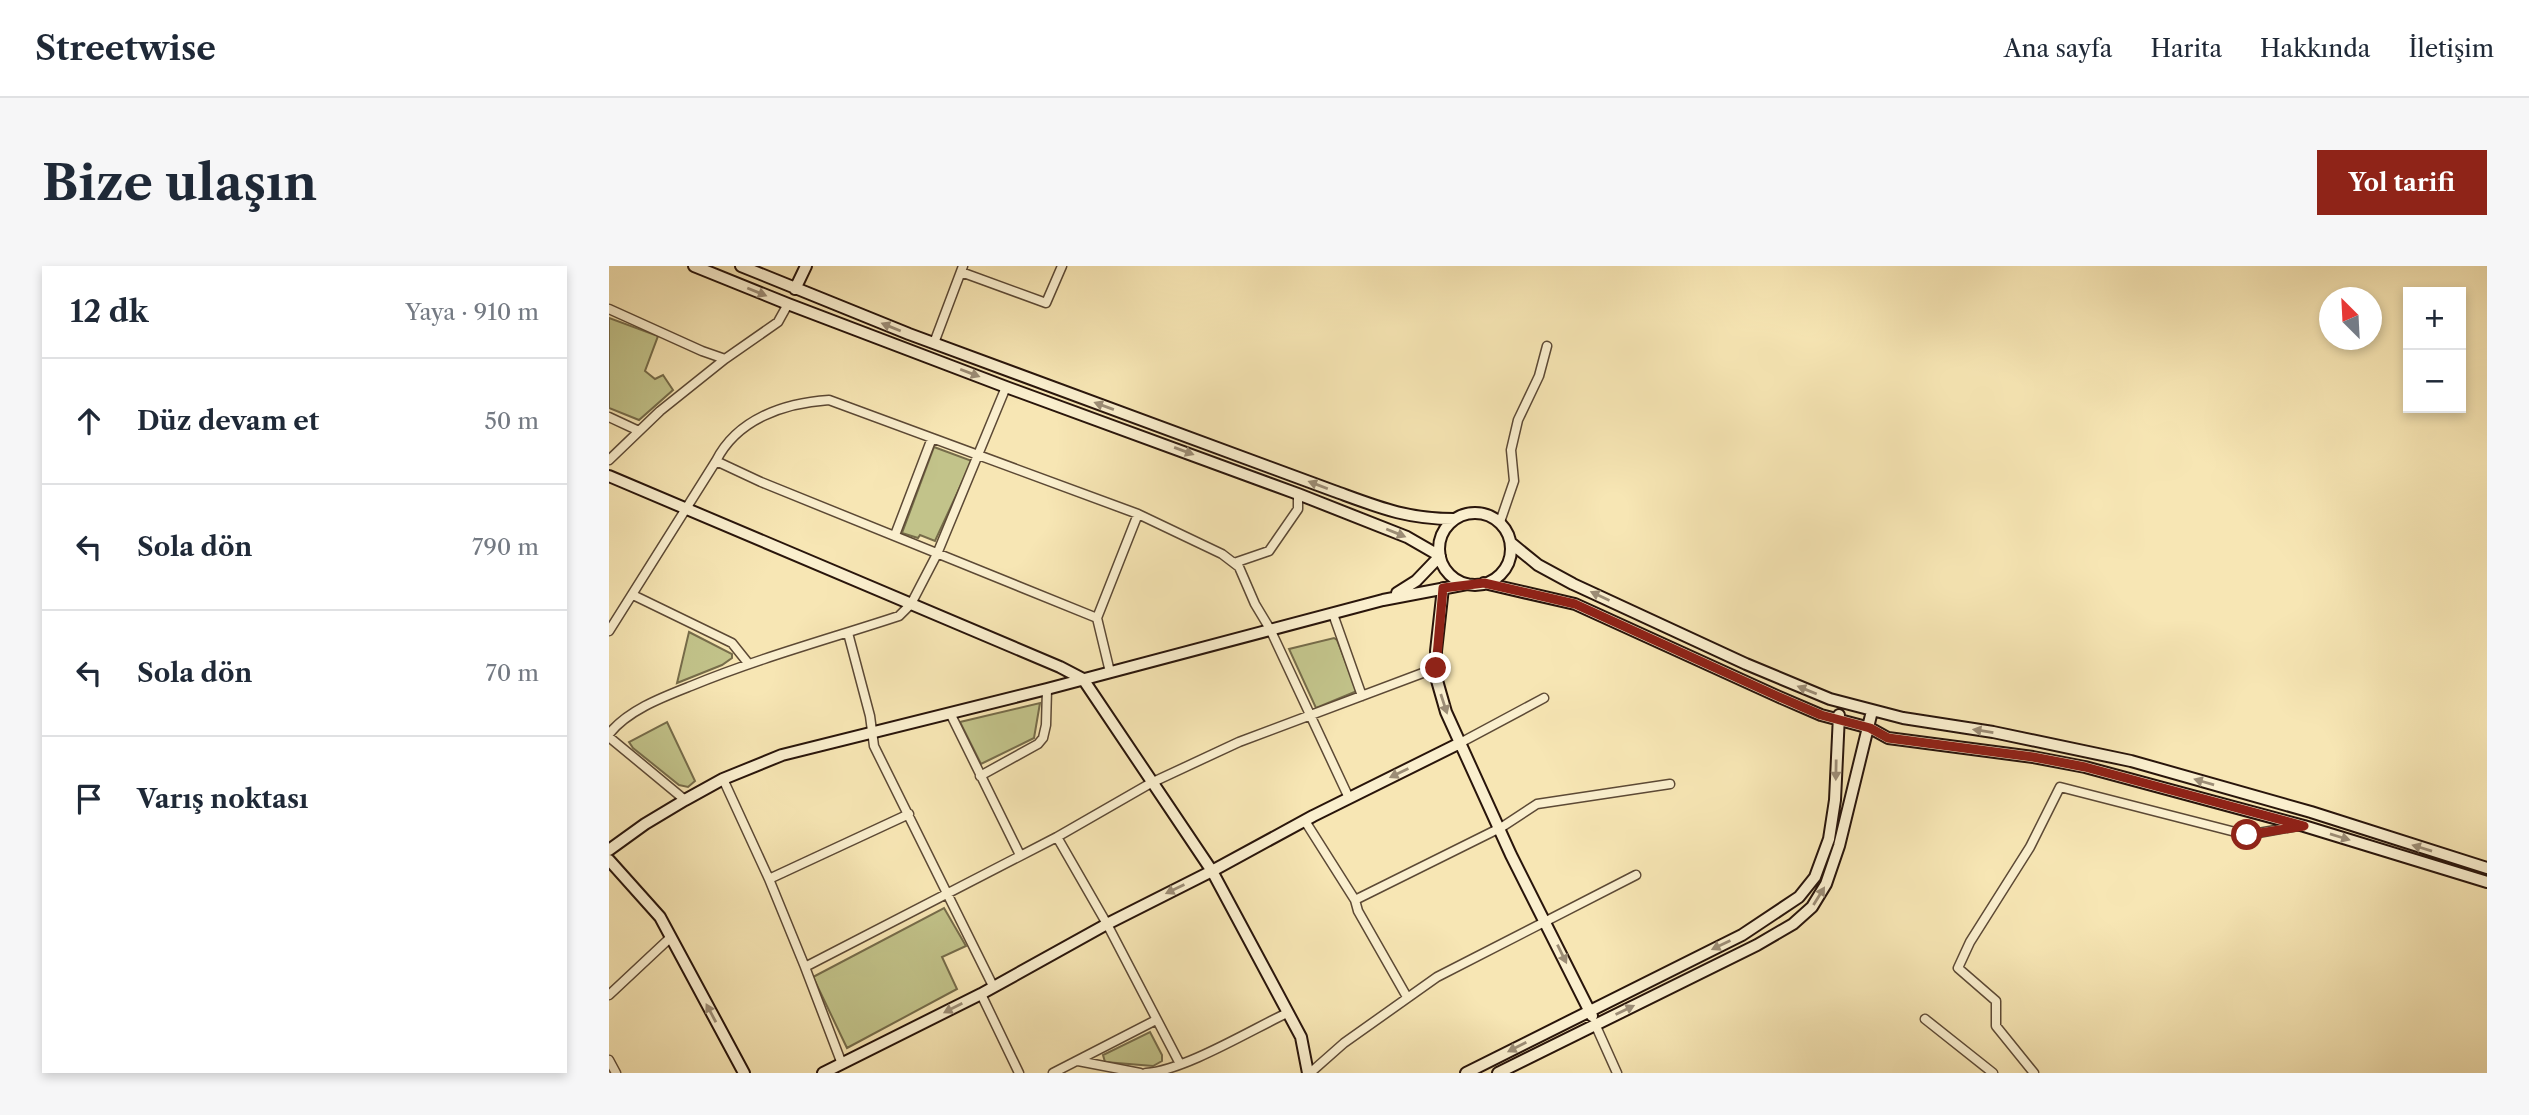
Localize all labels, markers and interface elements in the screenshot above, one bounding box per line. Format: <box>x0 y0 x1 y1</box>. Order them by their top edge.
text: Streetwise <box>35 28 216 69</box>
text: Ana sayfa <box>2004 34 2113 63</box>
text: Harita <box>2151 34 2222 63</box>
text: Hakkında <box>2260 34 2370 63</box>
text: İletişim <box>2408 34 2494 63</box>
button: Yol tarifi <box>2317 150 2487 215</box>
text: Bize ulaşın <box>42 152 317 213</box>
one-way arrow <box>747 286 768 297</box>
north arrow <box>2319 287 2382 350</box>
map controls <box>2403 287 2466 413</box>
button: + <box>2403 287 2466 350</box>
text: 12 dk <box>70 293 148 330</box>
text: Yaya · 910 m <box>405 298 539 326</box>
one-way arrow <box>881 321 902 332</box>
button: − <box>2403 350 2466 413</box>
one-way arrow <box>959 368 980 379</box>
one-way arrow <box>1094 400 1115 411</box>
icon: ahead <box>70 402 108 440</box>
text: Düz devam et <box>137 405 319 437</box>
text: 50 m <box>484 407 539 435</box>
one-way arrow <box>1173 446 1194 457</box>
one-way arrow <box>1307 479 1328 490</box>
one-way arrow <box>1386 527 1407 538</box>
icon: left <box>70 528 108 566</box>
text: Sola dön <box>137 531 252 563</box>
text: 790 m <box>472 533 539 561</box>
one-way arrow <box>1590 591 1610 602</box>
route end <box>1420 652 1451 683</box>
icon: left <box>70 654 108 692</box>
text: Sola dön <box>137 657 252 689</box>
text: 70 m <box>486 659 539 687</box>
one-way arrow <box>1797 684 1818 695</box>
one-way arrow <box>1439 694 1450 715</box>
one-way arrow <box>1971 725 1993 736</box>
one-way arrow <box>1830 759 1842 781</box>
one-way arrow <box>1389 768 1409 779</box>
one-way arrow <box>2193 776 2215 787</box>
icon: arrive <box>70 780 108 818</box>
text: Varış noktası <box>137 783 308 815</box>
route start <box>2231 819 2262 850</box>
one-way arrow <box>2330 832 2351 842</box>
one-way arrow <box>2411 842 2432 853</box>
one-way arrow <box>1165 883 1185 895</box>
one-way arrow <box>1812 886 1825 905</box>
one-way arrow <box>1711 939 1731 951</box>
one-way arrow <box>1556 944 1567 964</box>
one-way arrow <box>943 1002 963 1013</box>
one-way arrow <box>706 1003 717 1023</box>
one-way arrow <box>1615 1004 1635 1015</box>
one-way arrow <box>1507 1040 1527 1052</box>

